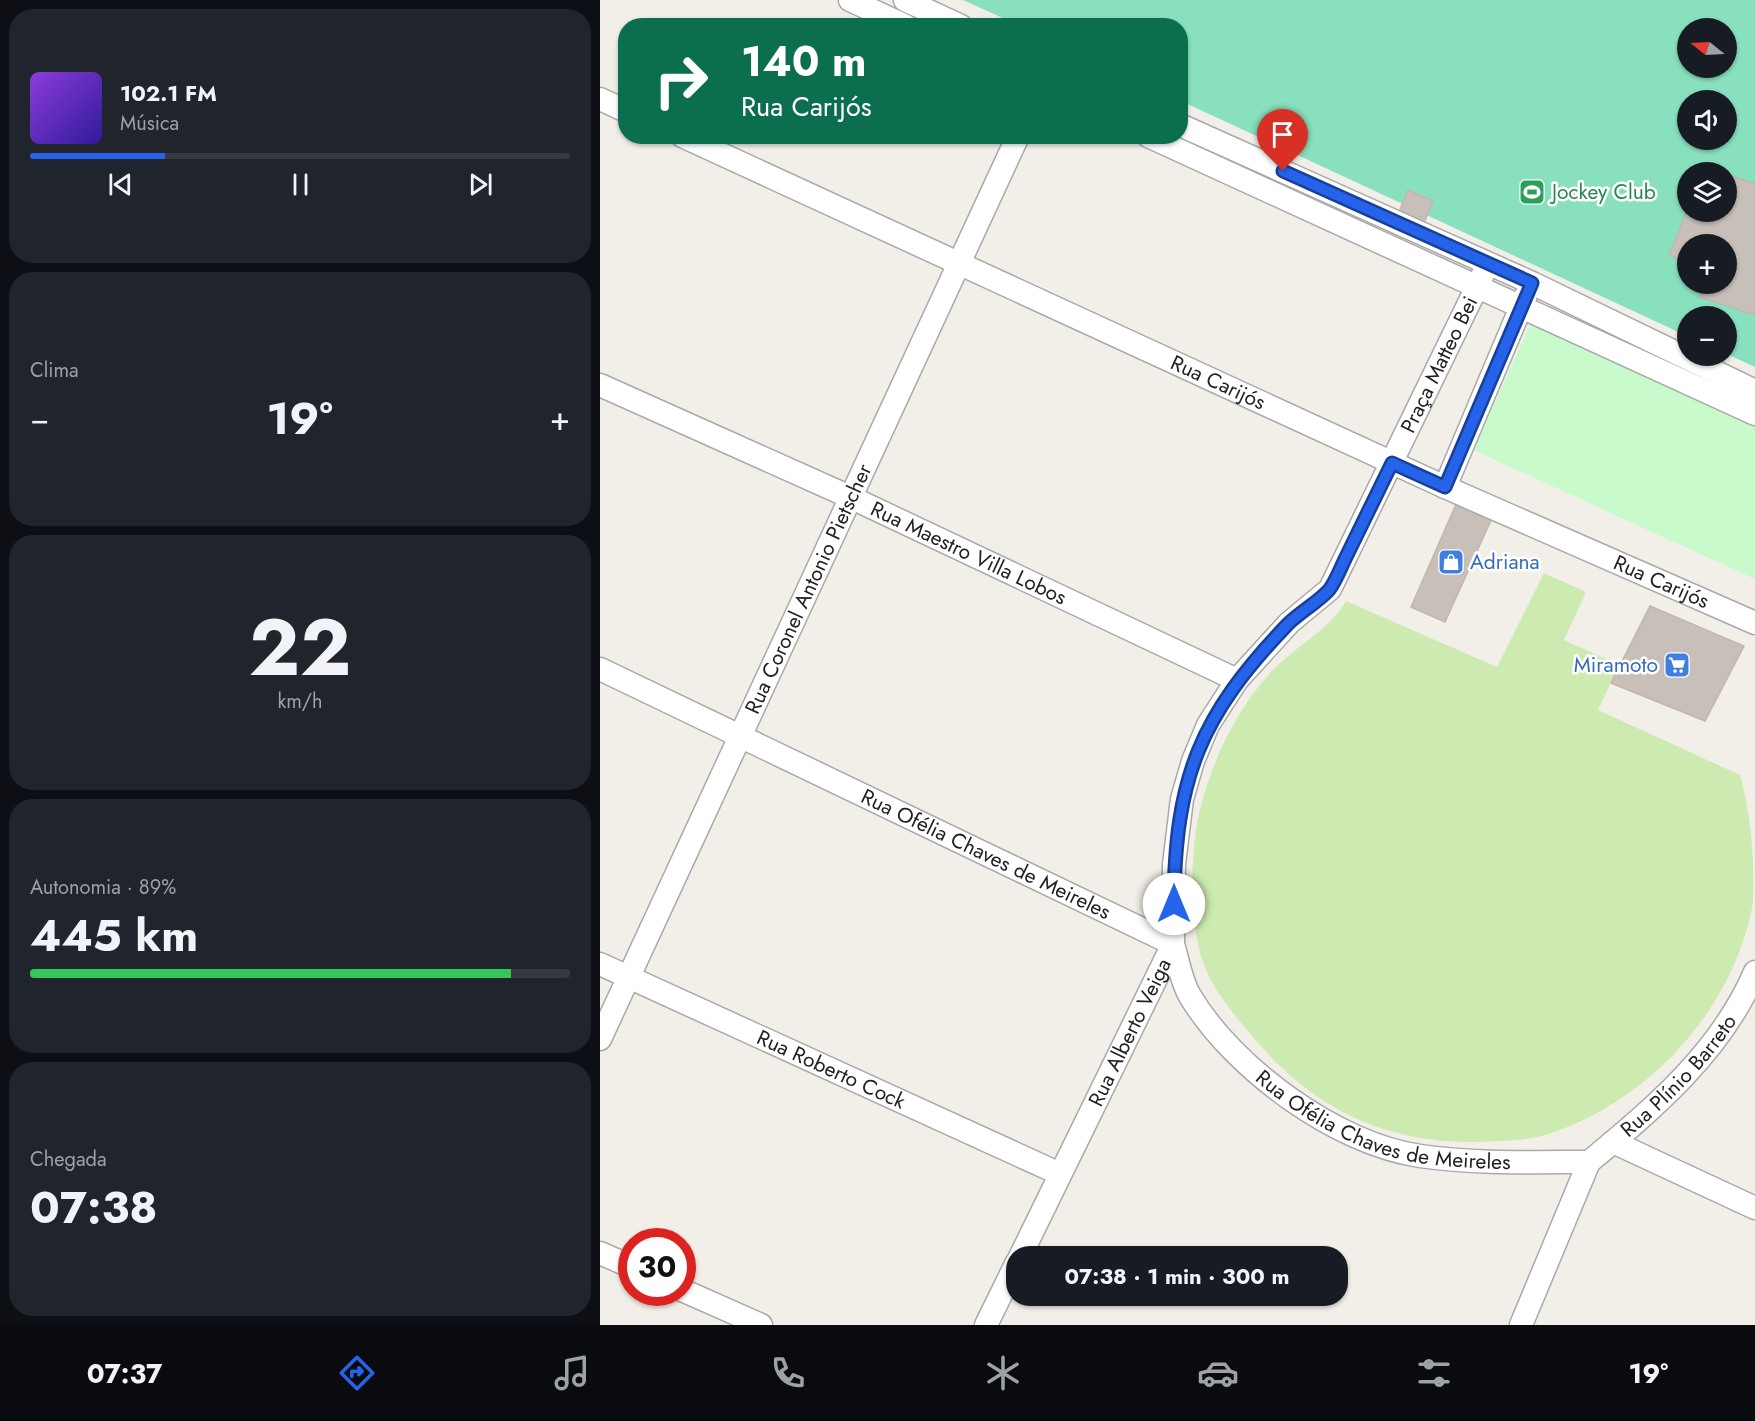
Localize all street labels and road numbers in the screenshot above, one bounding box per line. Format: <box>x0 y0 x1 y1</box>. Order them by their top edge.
street label: Praça Matteo Bei <box>1393 291 1485 438</box>
street label: Rua Carijós <box>1166 348 1270 417</box>
street label: Rua Coronel Antonio Pietscher <box>737 458 880 719</box>
street label: Rua Maestro Villa Lobos <box>865 494 1071 612</box>
street label: Rua Carijós <box>1609 548 1714 616</box>
street label: Rua Ofélia Chaves de Meireles <box>856 781 1116 927</box>
street label: Rua Alberto Veiga <box>1081 953 1179 1111</box>
street label: Rua Plínio Barreto <box>1614 1009 1744 1144</box>
street label: Rua Roberto Cock <box>752 1023 911 1117</box>
street label: Rua Ofélia Chaves de Meireles <box>1249 1063 1511 1177</box>

